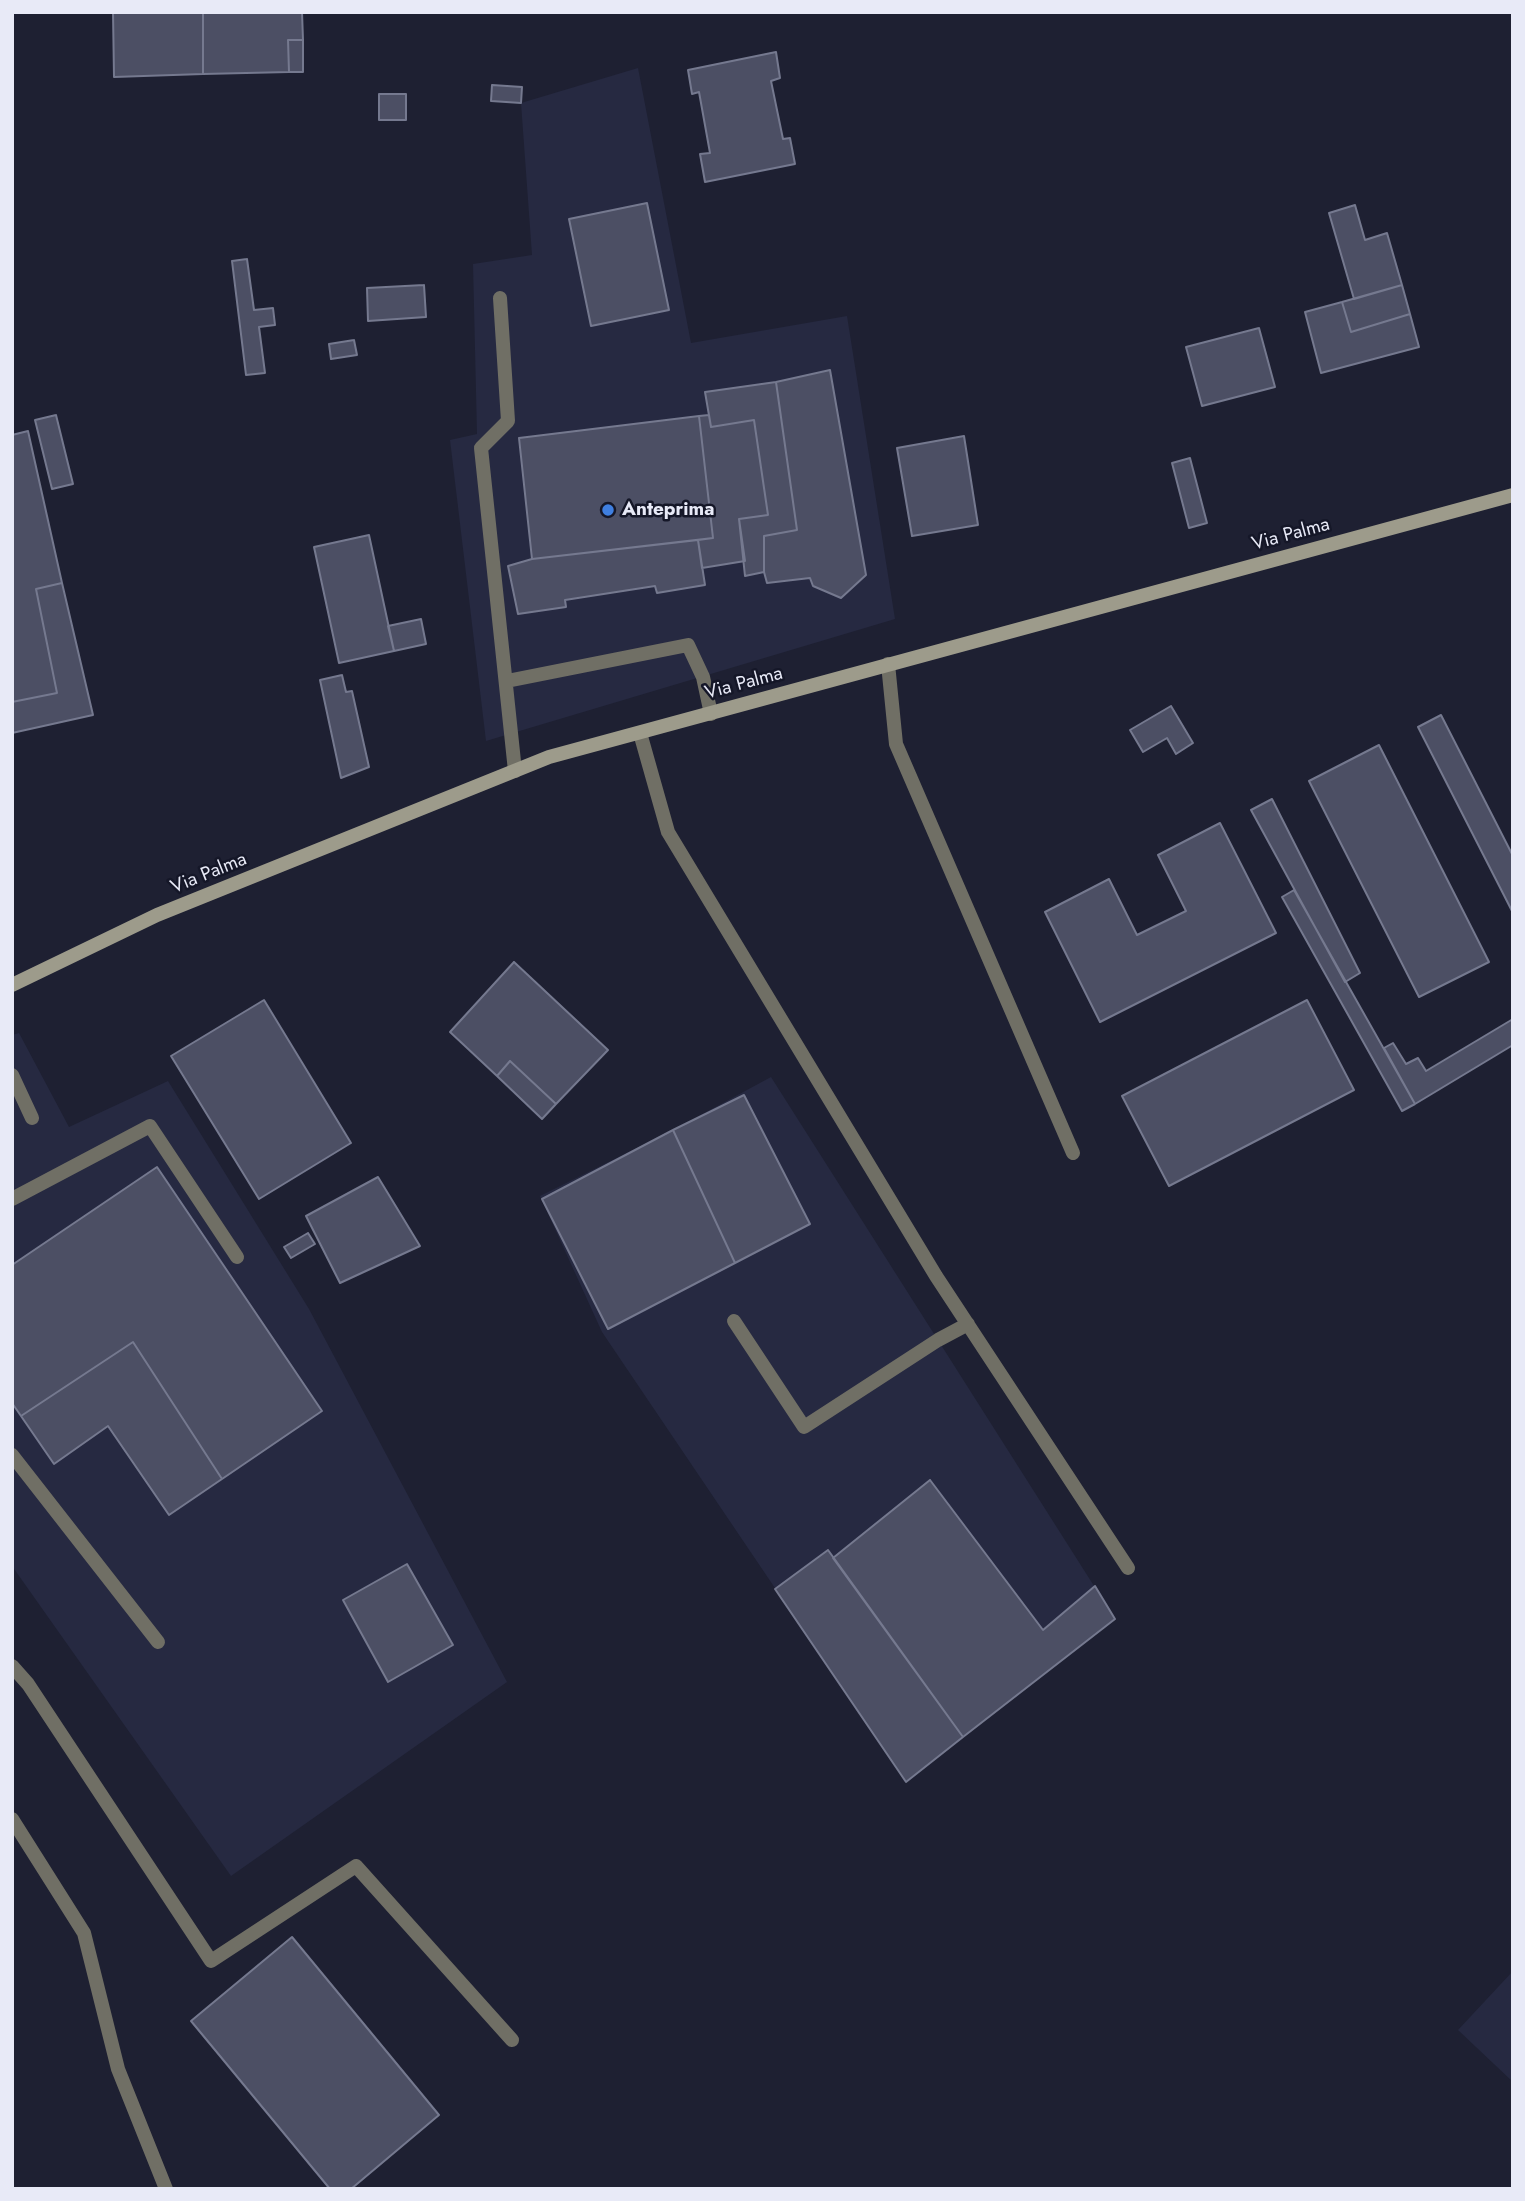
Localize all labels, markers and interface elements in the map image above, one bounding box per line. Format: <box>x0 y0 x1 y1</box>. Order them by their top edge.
place label: Anteprima <box>622 499 714 521</box>
marker: Anteprima <box>600 502 616 518</box>
street label: Via Palma <box>1250 514 1332 556</box>
street label: Via Palma <box>703 663 785 705</box>
street label: Via Palma <box>168 849 250 899</box>

